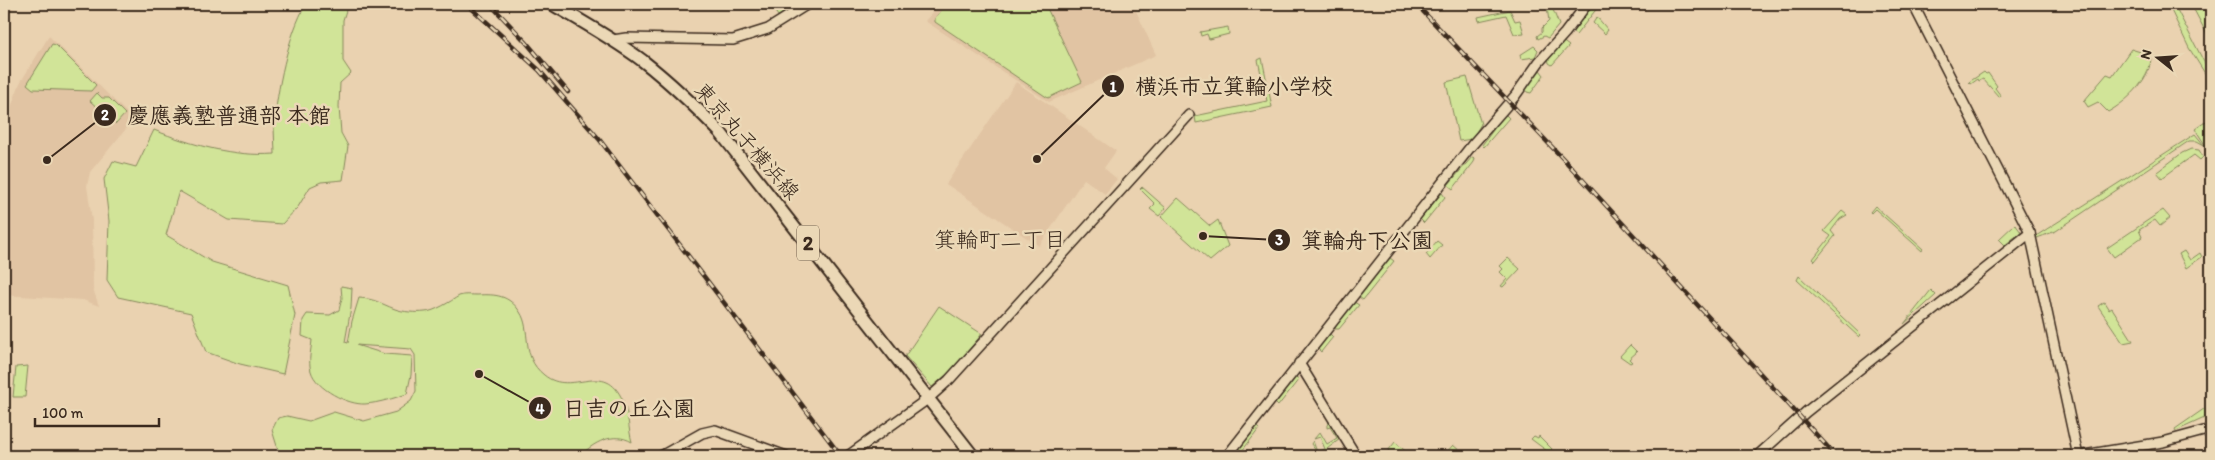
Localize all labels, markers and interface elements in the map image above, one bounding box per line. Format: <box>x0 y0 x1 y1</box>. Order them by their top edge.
north arrow <box>2132 32 2182 82</box>
text: N <box>2137 47 2156 61</box>
callout: 横浜市立箕輪小学校 <box>1100 68 1343 105</box>
text: 横浜市立箕輪小学校 <box>1135 73 1333 100</box>
street label: 東京丸子横浜線 <box>690 77 805 204</box>
text: 1 <box>1110 78 1117 96</box>
callout: 慶應義塾普通部 本館 <box>93 97 341 134</box>
text: 慶應義塾普通部 本館 <box>128 102 330 129</box>
text: 2 <box>101 106 109 124</box>
callout: 箕輪舟下公園 <box>1266 221 1443 258</box>
road number: 2 <box>797 226 819 260</box>
district label: 箕輪町二丁目 <box>934 226 1066 253</box>
text: 箕輪舟下公園 <box>1301 227 1433 254</box>
text: 3 <box>1275 231 1283 249</box>
callout: 日吉の丘公園 <box>528 390 705 427</box>
scale bar <box>35 395 159 427</box>
text: 日吉の丘公園 <box>563 395 695 422</box>
text: 4 <box>535 400 545 418</box>
text: 100 m <box>42 404 84 422</box>

